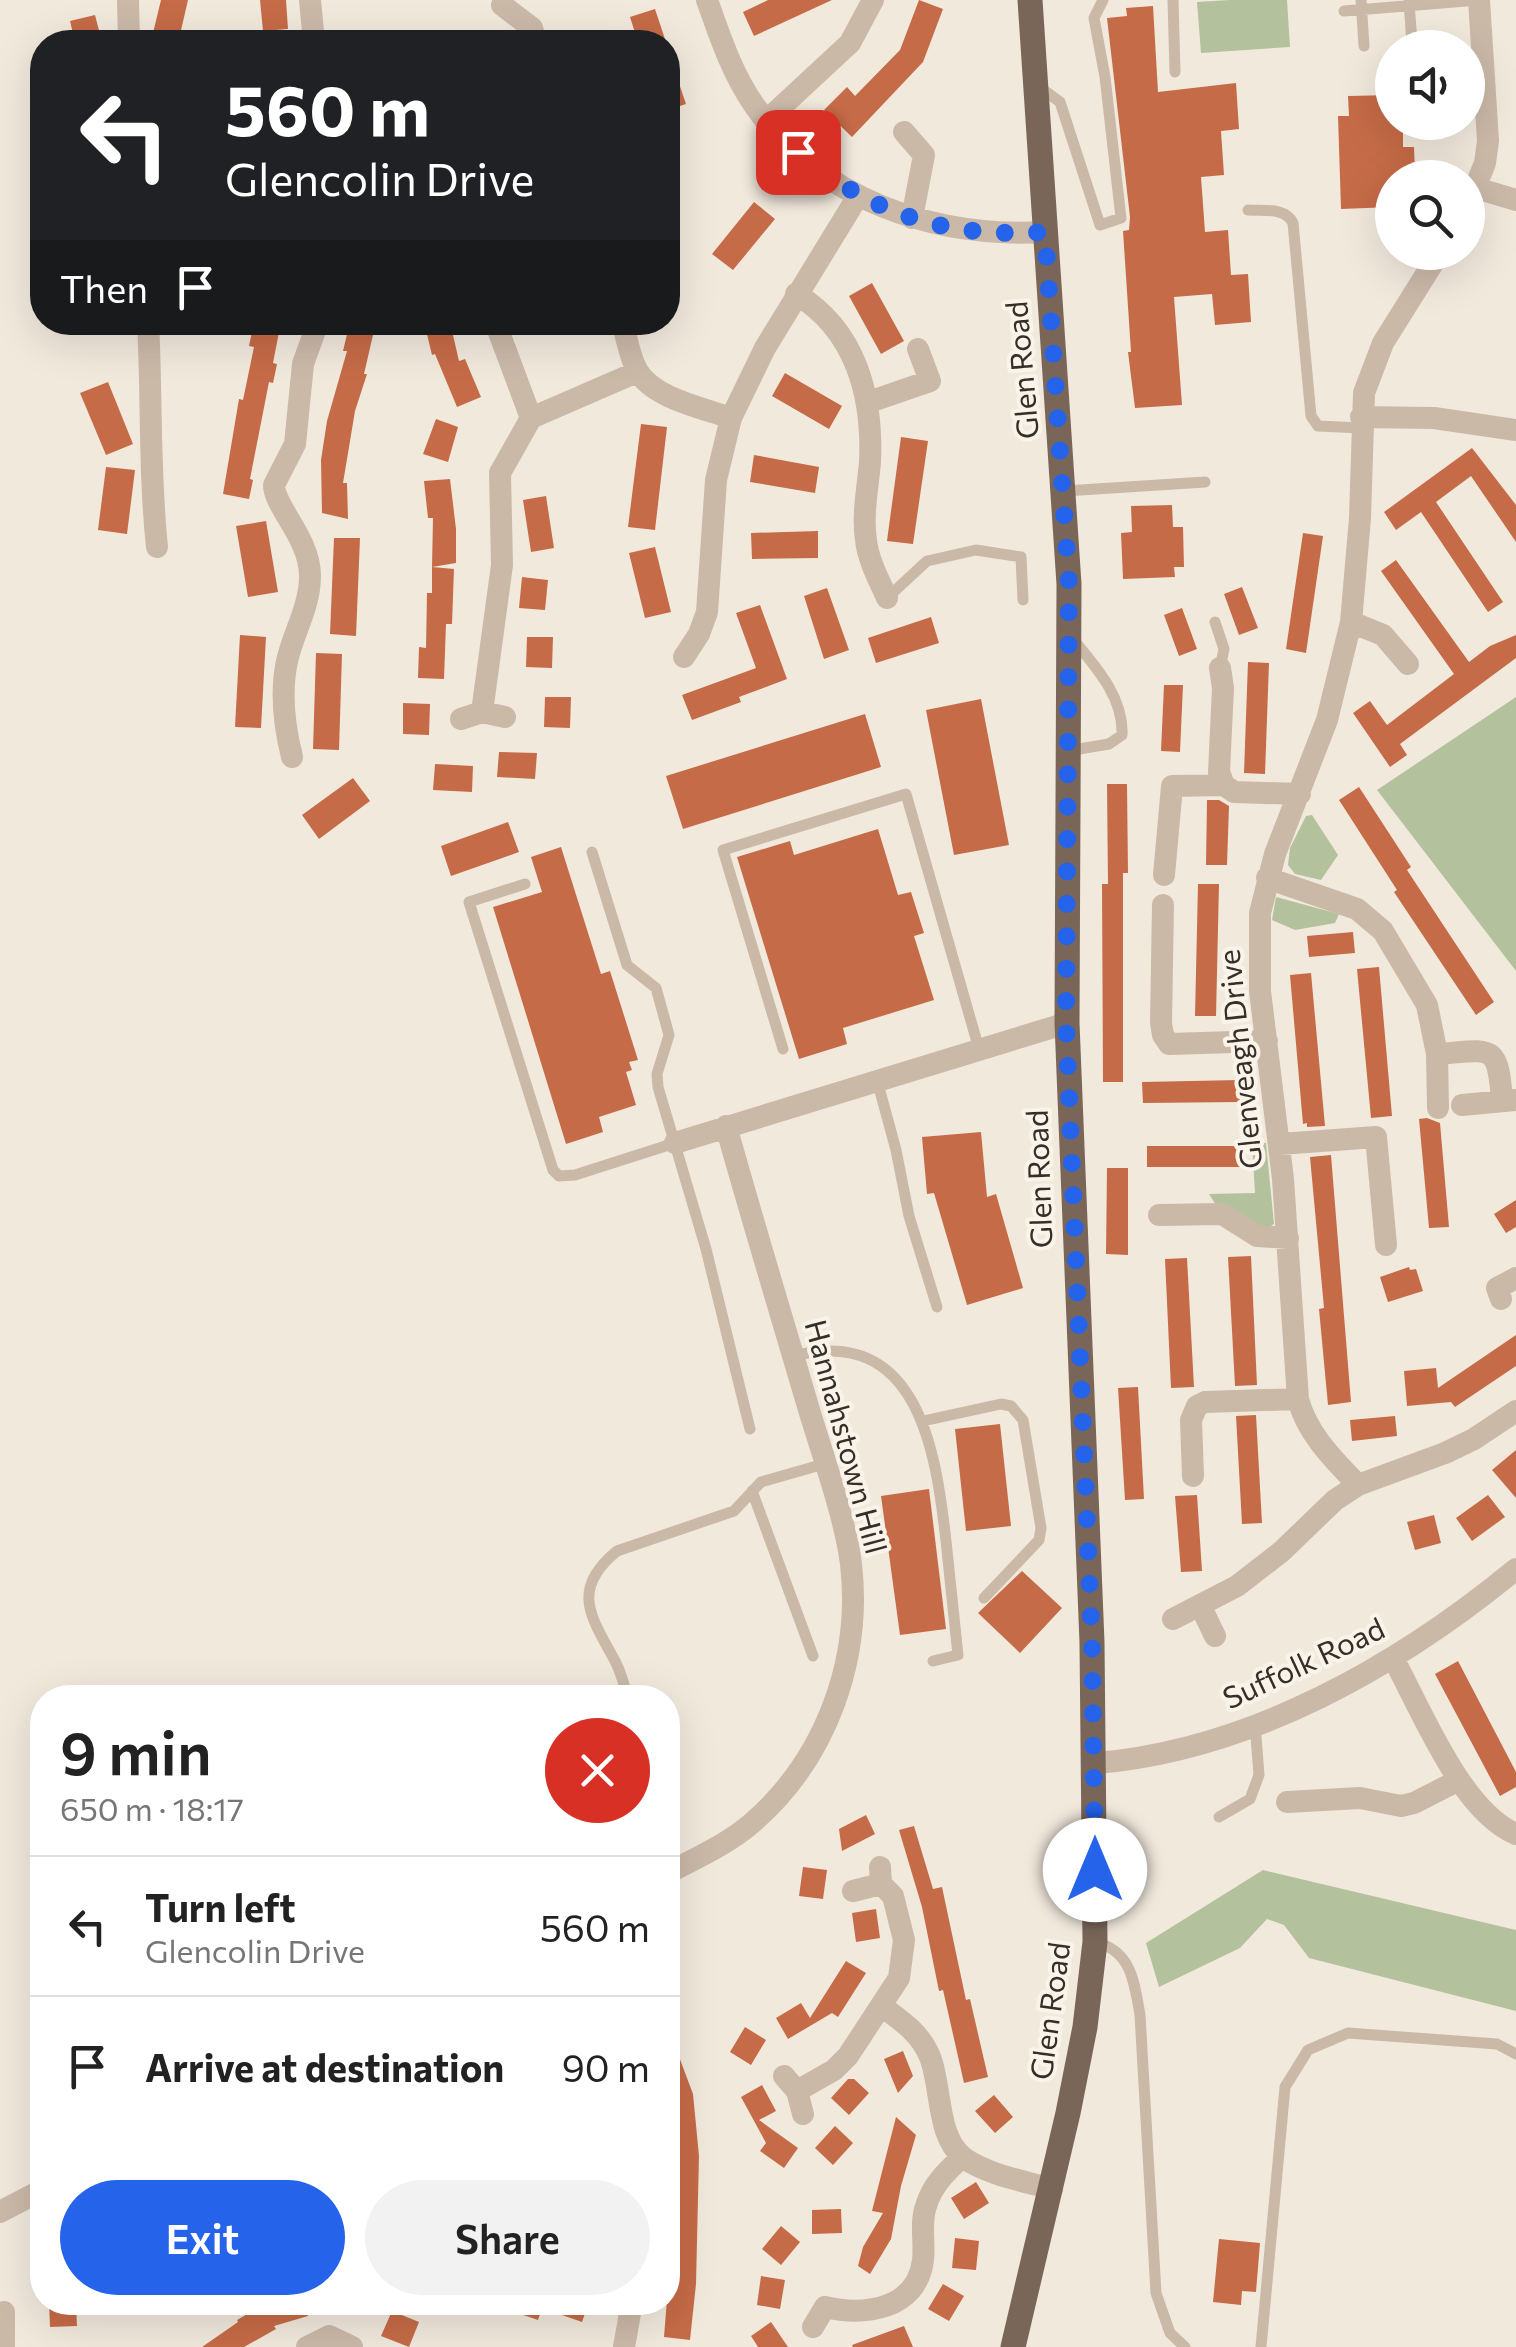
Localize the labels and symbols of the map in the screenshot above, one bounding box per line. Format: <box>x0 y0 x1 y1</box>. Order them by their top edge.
pin <box>756 110 841 195</box>
street label: Glen Road <box>996 300 1045 441</box>
street label: Glenveagh Drive <box>1209 948 1268 1171</box>
street label: Glen Road <box>1017 1109 1058 1249</box>
street label: Hannahstown Hill <box>798 1315 896 1557</box>
street label: Suffolk Road <box>1216 1608 1390 1715</box>
position arrow <box>1043 1818 1147 1922</box>
street label: Glen Road <box>1021 1940 1076 2082</box>

